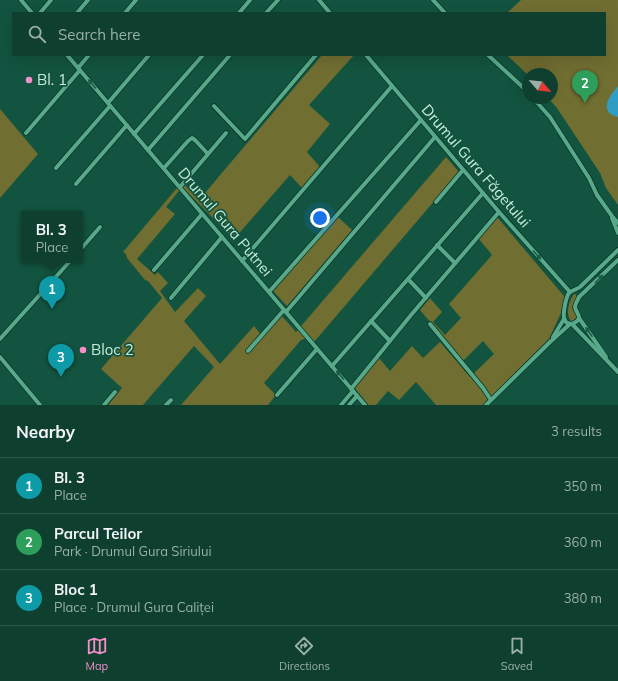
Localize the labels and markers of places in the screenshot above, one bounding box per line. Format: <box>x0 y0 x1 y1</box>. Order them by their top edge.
place label: Bl. 1 <box>37 70 67 89</box>
pin: 2 <box>572 70 598 103</box>
marker: Bl. 1 <box>24 75 34 85</box>
pin: 1 <box>39 276 65 309</box>
place label: Bloc 2 <box>91 340 134 359</box>
pin: 3 <box>48 344 74 377</box>
marker: Bloc 2 <box>78 345 88 355</box>

